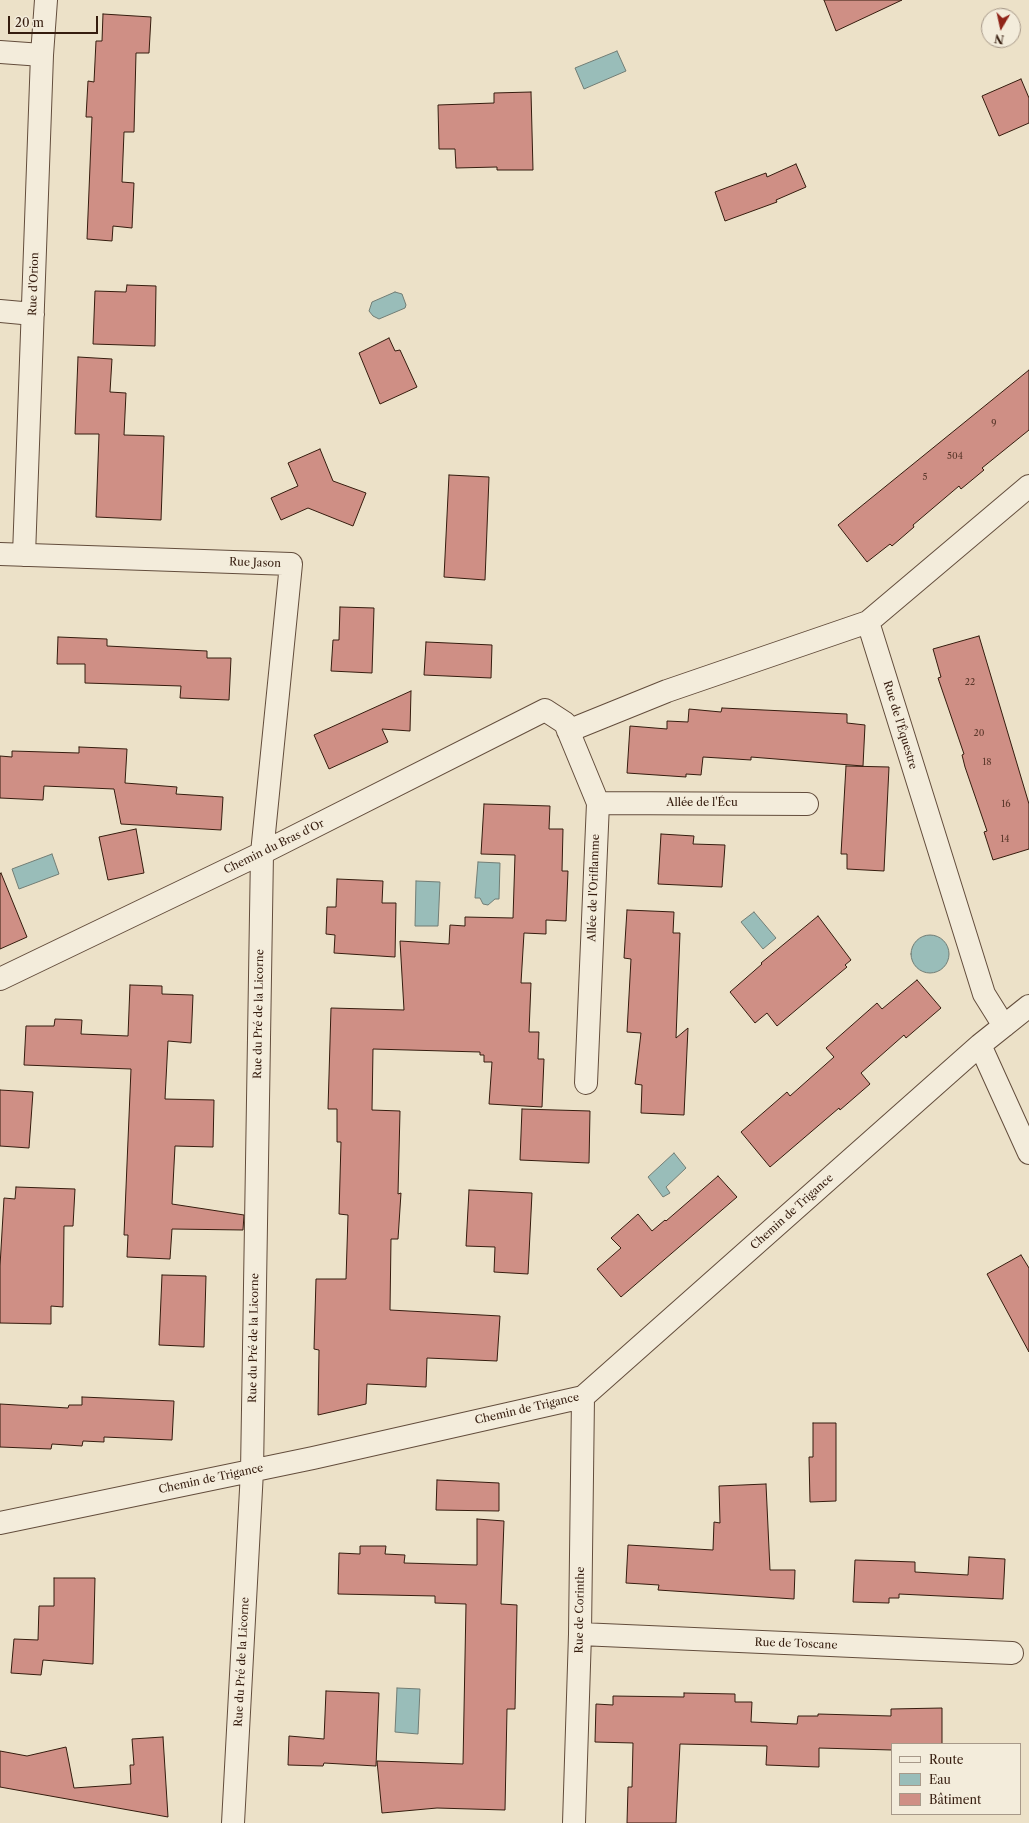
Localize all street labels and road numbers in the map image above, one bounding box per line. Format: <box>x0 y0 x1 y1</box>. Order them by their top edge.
street label: Rue d'Orion <box>26 252 42 316</box>
street label: Rue Jason <box>229 555 281 571</box>
street label: Rue de l'Équestre <box>880 679 920 771</box>
street label: Allée de l'Écu <box>666 796 738 810</box>
street label: Chemin du Bras d'Or <box>222 817 326 877</box>
street label: Allée de l'Oriflamme <box>586 834 602 942</box>
street label: Rue du Pré de la Licorne <box>251 949 267 1079</box>
street label: Chemin de Trigance <box>748 1171 836 1253</box>
street label: Rue du Pré de la Licorne <box>246 1273 262 1403</box>
street label: Chemin de Trigance <box>474 1391 580 1427</box>
street label: Chemin de Trigance <box>157 1461 265 1497</box>
street label: Rue de Corinthe <box>573 1567 587 1653</box>
street label: Rue du Pré de la Licorne <box>232 1597 252 1727</box>
street label: Rue de Toscane <box>754 1636 838 1652</box>

